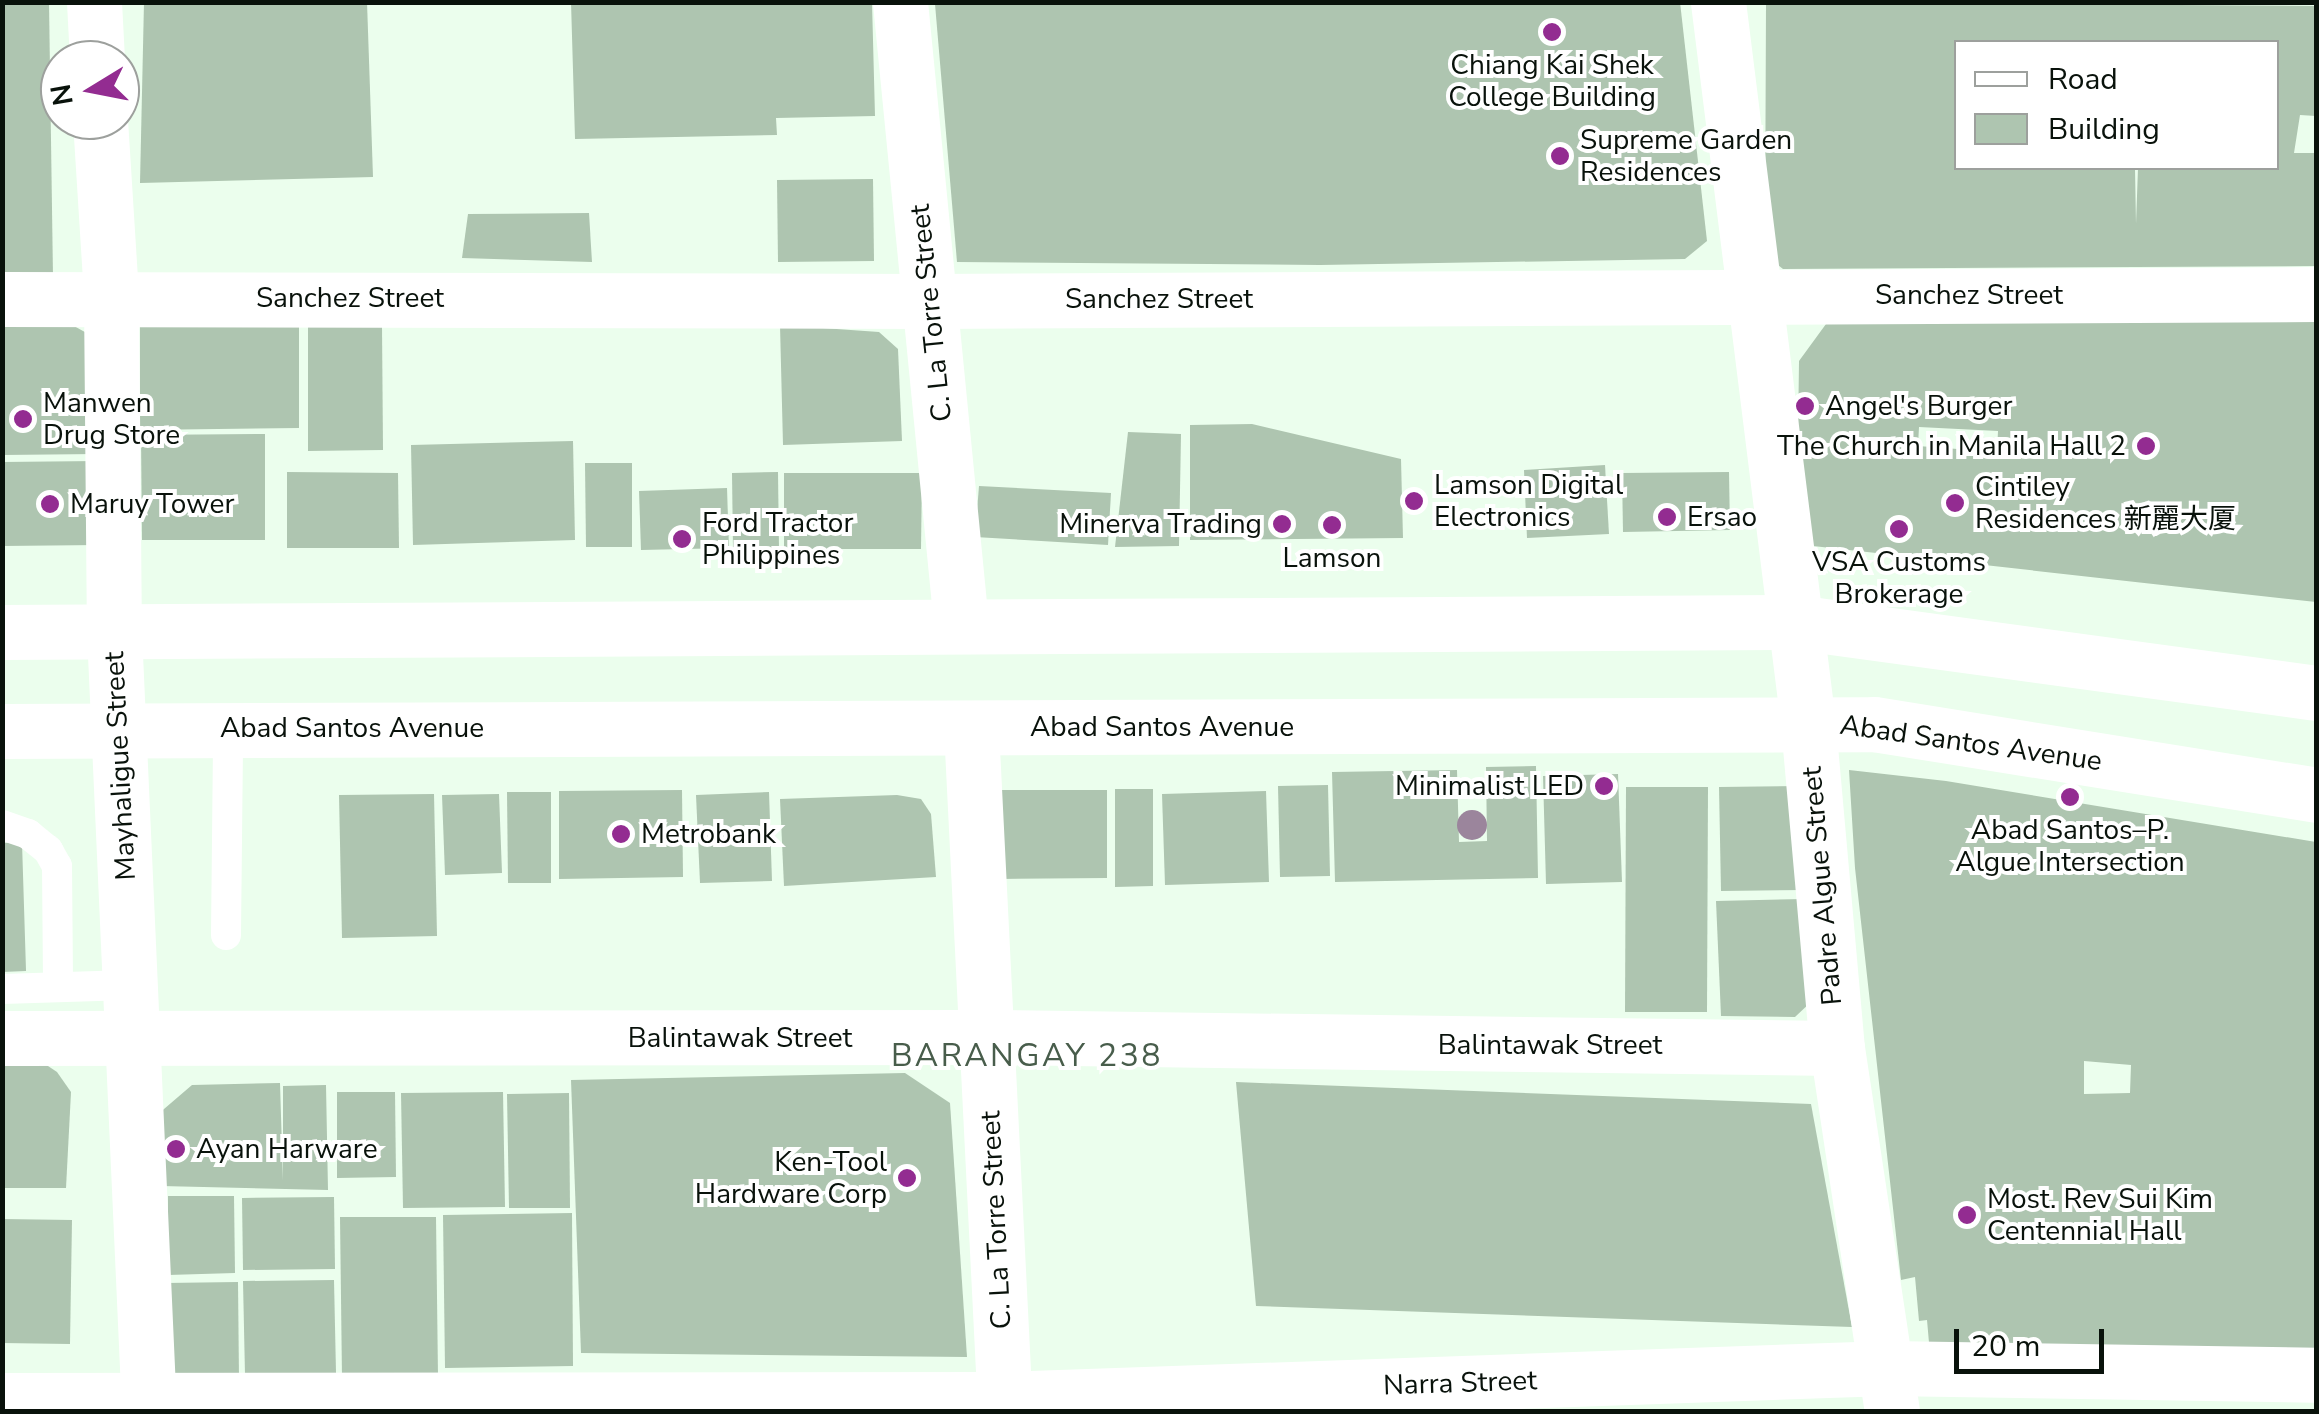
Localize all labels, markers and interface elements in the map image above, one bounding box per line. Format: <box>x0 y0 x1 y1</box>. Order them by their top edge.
marker: Chiang Kai Shek College Building <box>1541 21 1563 43</box>
north arrow <box>40 40 140 140</box>
legend <box>1954 40 2279 170</box>
place label: Chiang Kai Shek College Building <box>1448 48 1656 114</box>
text: Road <box>2048 59 2118 100</box>
text: N <box>42 81 83 108</box>
text: Building <box>2048 109 2160 150</box>
place label: Supreme Garden Residences <box>1580 123 1792 189</box>
marker: Supreme Garden Residences <box>1549 145 1571 167</box>
street label: C. La Torre Street <box>903 203 959 423</box>
street label: Sanchez Street <box>1875 278 2063 312</box>
street label: Sanchez Street <box>256 281 444 315</box>
street label: Sanchez Street <box>1065 282 1253 316</box>
place label: Manwen Drug Store <box>43 386 180 452</box>
place label: Angel's Burger <box>1825 389 2013 423</box>
marker: Angel's Burger <box>1794 395 1816 417</box>
marker: Manwen Drug Store <box>12 408 34 430</box>
place label: The Church in Manila Hall 2 <box>1777 429 2126 463</box>
marker: The Church in Manila Hall 2 <box>2135 435 2157 457</box>
place label: Lamson Digital Electronics <box>1434 468 1623 534</box>
place label: Cintiley Residences 新麗大厦 <box>1975 470 2236 536</box>
place label: Maruy Tower <box>70 487 234 521</box>
marker: Lamson Digital Electronics <box>1403 490 1425 512</box>
marker: Cintiley Residences 新麗大厦 <box>1944 492 1966 514</box>
marker: Maruy Tower <box>39 493 61 515</box>
place label: Ersao <box>1687 500 1757 534</box>
place label: Ford Tractor Philippines <box>702 506 853 572</box>
marker: Ersao <box>1656 506 1678 528</box>
place label: Minerva Trading <box>1059 507 1262 541</box>
marker: Minerva Trading <box>1271 513 1293 535</box>
marker: Lamson <box>1321 514 1343 536</box>
marker: VSA Customs Brokerage <box>1888 518 1910 540</box>
marker: Ford Tractor Philippines <box>671 528 693 550</box>
place label: Lamson <box>1283 541 1381 575</box>
place label: VSA Customs Brokerage <box>1812 545 1986 611</box>
street label: Mayhaligue Street <box>97 651 143 881</box>
street label: Abad Santos Avenue <box>1838 708 2104 778</box>
street label: Abad Santos Avenue <box>1030 710 1294 744</box>
street label: Abad Santos Avenue <box>220 711 484 745</box>
street label: Padre Algue Street <box>1795 765 1849 1007</box>
place label: Minimalist LED <box>1395 769 1584 803</box>
marker: Minimalist LED <box>1593 775 1615 797</box>
marker: Abad Santos–P. Algue Intersection <box>2059 786 2081 808</box>
place label: Abad Santos–P. Algue Intersection <box>1955 813 2185 879</box>
place label: Metrobank <box>641 817 776 851</box>
marker: Metrobank <box>610 823 632 845</box>
street label: Balintawak Street <box>628 1021 852 1055</box>
street label: Balintawak Street <box>1438 1028 1662 1062</box>
district label: BARANGAY 238 <box>891 1037 1163 1075</box>
street label: C. La Torre Street <box>974 1110 1018 1330</box>
place label: Ayan Harware <box>196 1132 378 1166</box>
marker: Ayan Harware <box>165 1138 187 1160</box>
place label: Ken-Tool Hardware Corp <box>695 1145 887 1211</box>
marker: Ken-Tool Hardware Corp <box>896 1167 918 1189</box>
place label: Most. Rev Sui Kim Centennial Hall <box>1987 1182 2213 1248</box>
marker: Most. Rev Sui Kim Centennial Hall <box>1956 1204 1978 1226</box>
scale bar <box>1959 1309 2109 1371</box>
text: 20 m <box>1971 1326 2040 1367</box>
street label: Narra Street <box>1383 1364 1537 1402</box>

